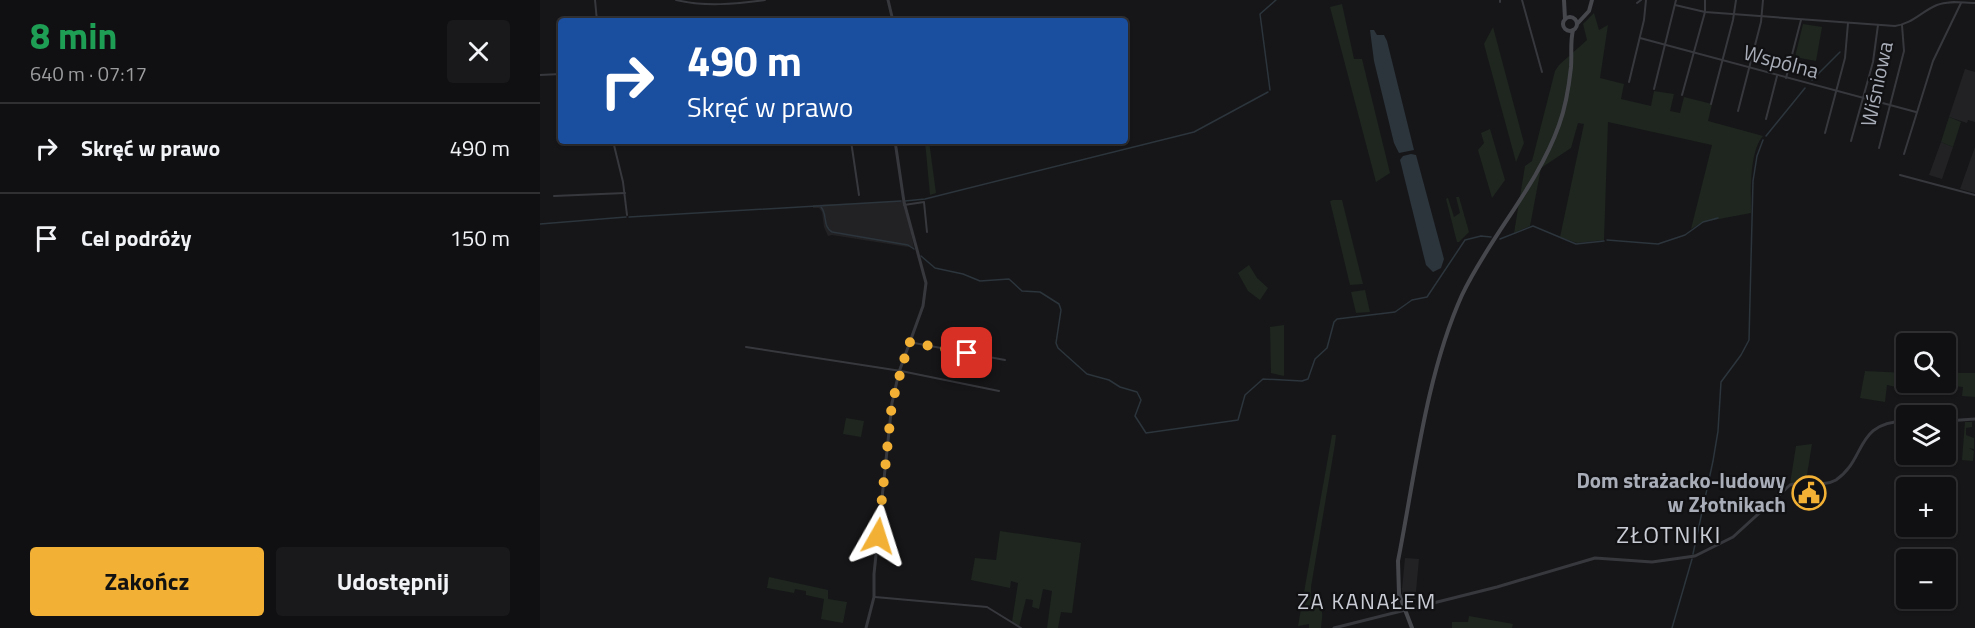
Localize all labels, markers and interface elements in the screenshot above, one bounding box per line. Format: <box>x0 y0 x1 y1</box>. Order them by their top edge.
text: 8 min <box>30 8 117 63</box>
button: close <box>447 20 510 83</box>
text: 490 m <box>687 28 802 92</box>
street label: Wspólna <box>1740 36 1823 87</box>
street label: Wiśniowa <box>1851 38 1901 129</box>
icon: right <box>588 42 666 120</box>
text: 640 m · 07:17 <box>30 58 147 89</box>
text: Skręć w prawo <box>687 86 853 127</box>
text: Skręć w prawo <box>81 131 220 165</box>
text: 490 m <box>450 131 510 165</box>
icon: right <box>30 132 63 165</box>
text: Cel podróży <box>81 221 191 255</box>
text: 150 m <box>450 221 510 255</box>
icon: arrive <box>30 222 63 255</box>
pin <box>941 327 992 378</box>
map controls <box>1896 333 1956 609</box>
button: search <box>1896 333 1956 393</box>
icon: arrive <box>950 336 983 369</box>
button: layers <box>1896 405 1956 465</box>
place label: Dom strażacko-ludowy w Złotnikach <box>1576 464 1786 520</box>
public building icon: Dom strażacko-ludowy w Złotnikach <box>1791 475 1827 511</box>
button: + <box>1896 477 1956 537</box>
position arrow <box>846 504 910 568</box>
district label: ZŁOTNIKI <box>1616 516 1722 552</box>
button: Zakończ <box>30 547 264 616</box>
button: Udostępnij <box>276 547 510 616</box>
button: − <box>1896 549 1956 609</box>
district label: ZA KANAŁEM <box>1297 584 1437 618</box>

